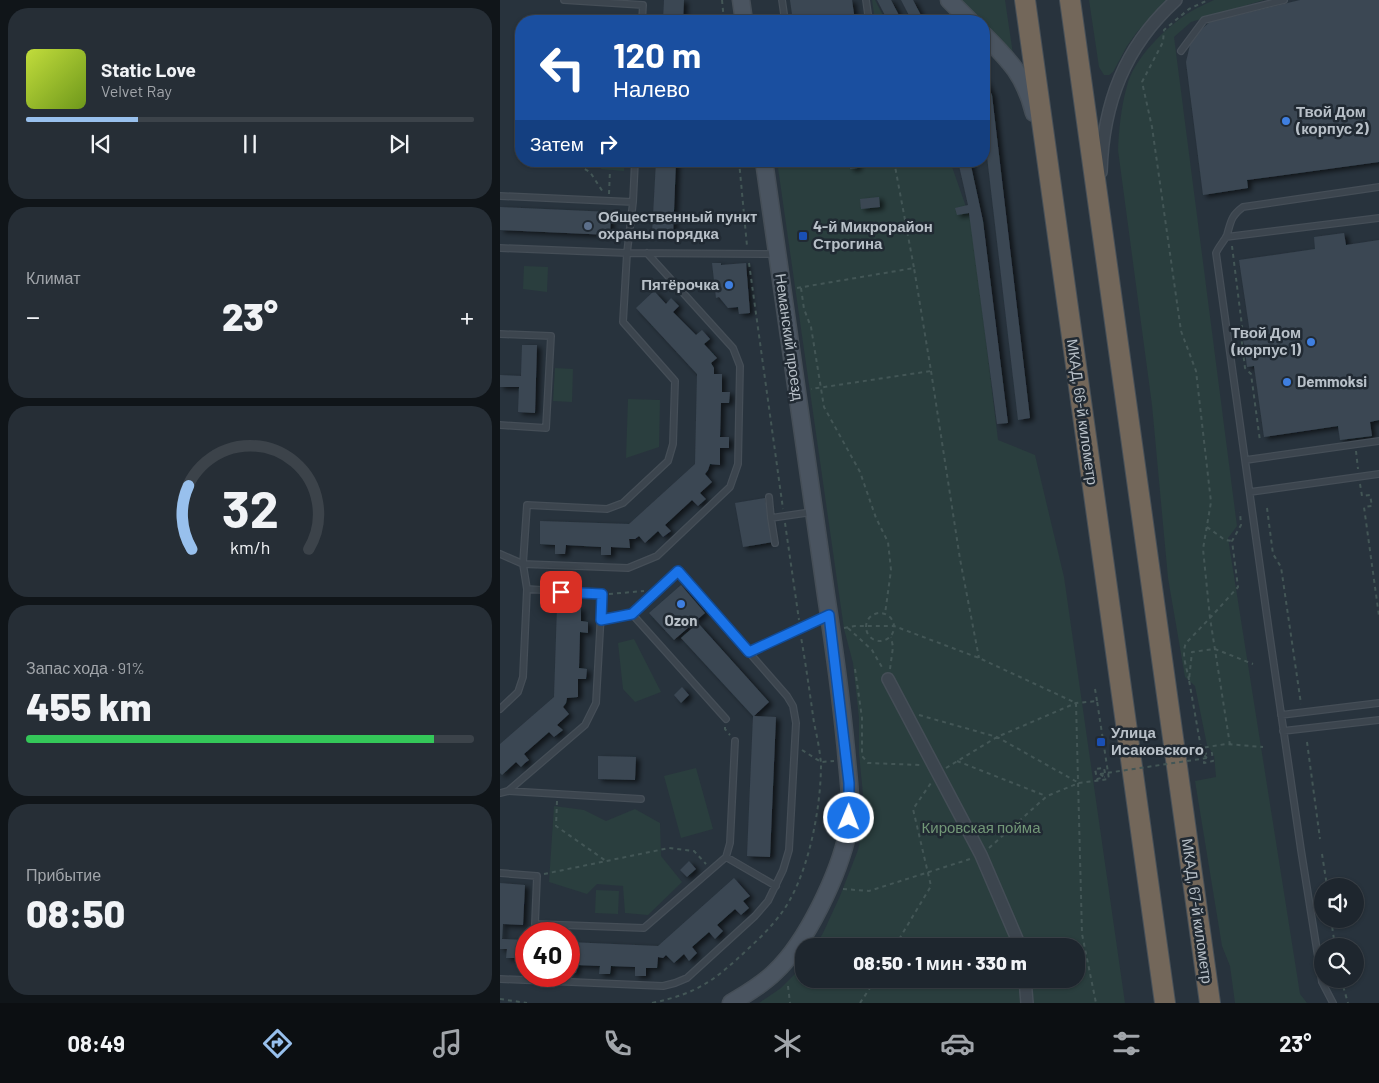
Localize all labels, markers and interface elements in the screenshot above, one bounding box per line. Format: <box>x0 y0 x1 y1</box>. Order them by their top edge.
text: 120 m <box>613 33 701 75</box>
icon: left <box>530 35 595 100</box>
text: Static Love <box>101 58 196 81</box>
text: Налево <box>613 75 690 101</box>
text: Velvet Ray <box>101 81 172 100</box>
place label: Твой Дом (корпус 2) <box>1295 102 1370 137</box>
marker: Твой Дом (корпус 2) <box>1280 115 1292 127</box>
icon: previous <box>87 130 115 158</box>
icon: pause <box>236 130 264 158</box>
icon: next <box>385 130 413 158</box>
icon: right <box>594 130 622 158</box>
text: Затем <box>530 132 584 155</box>
place label: Общественный пункт охраны порядка <box>598 207 757 242</box>
place label: 4-й Микрорайон Строгина <box>813 217 933 252</box>
marker: Общественный пункт охраны порядка <box>582 220 594 232</box>
marker: 4-й Микрорайон Строгина <box>797 230 809 242</box>
text: Климат <box>26 268 80 287</box>
street label: Неманский проезд <box>772 272 808 402</box>
place label: Пятёрочка <box>641 275 720 293</box>
marker: Пятёрочка <box>723 279 735 291</box>
text: 23° <box>222 293 278 339</box>
text: − <box>26 299 40 333</box>
text: + <box>460 299 474 333</box>
place label: Твой Дом (корпус 1) <box>1230 323 1302 358</box>
marker: Твой Дом (корпус 1) <box>1305 336 1317 348</box>
street label: МКАД, 66-й километр <box>1064 338 1102 486</box>
place label: Demmoksi <box>1297 372 1367 390</box>
marker: Demmoksi <box>1281 376 1293 388</box>
text: 32 <box>221 476 279 538</box>
text: km/h <box>230 536 270 558</box>
pin <box>540 571 582 613</box>
icon: arrive <box>547 578 575 606</box>
marker: Ozon <box>675 598 687 610</box>
place label: Ozon <box>665 611 697 629</box>
text: Запас хода · 91% <box>26 658 145 677</box>
text: 455 km <box>26 683 152 729</box>
place label: Улица Исаковского <box>1111 723 1204 758</box>
marker: Улица Исаковского <box>1095 736 1107 748</box>
position arrow <box>822 791 874 843</box>
park label: Кировская пойма <box>922 818 1041 836</box>
street label: МКАД, 67-й километр <box>1179 837 1217 985</box>
text: Прибытие <box>26 865 101 884</box>
map controls <box>1314 878 1364 988</box>
button: sound <box>1314 878 1364 928</box>
text: 08:50 <box>26 890 125 936</box>
speed limit sign: 40 <box>515 922 580 987</box>
button: search <box>1314 938 1364 988</box>
text: 08:50 · 1 мин · 330 m <box>853 951 1027 974</box>
icon: directions <box>260 1026 295 1061</box>
icon: music <box>430 1026 465 1061</box>
icon: phone <box>600 1026 635 1061</box>
icon: climate <box>770 1026 805 1061</box>
icon: car <box>940 1026 975 1061</box>
icon: filters <box>1109 1026 1144 1061</box>
text: 08:49 <box>67 1030 125 1056</box>
text: 23° <box>1279 1030 1312 1056</box>

